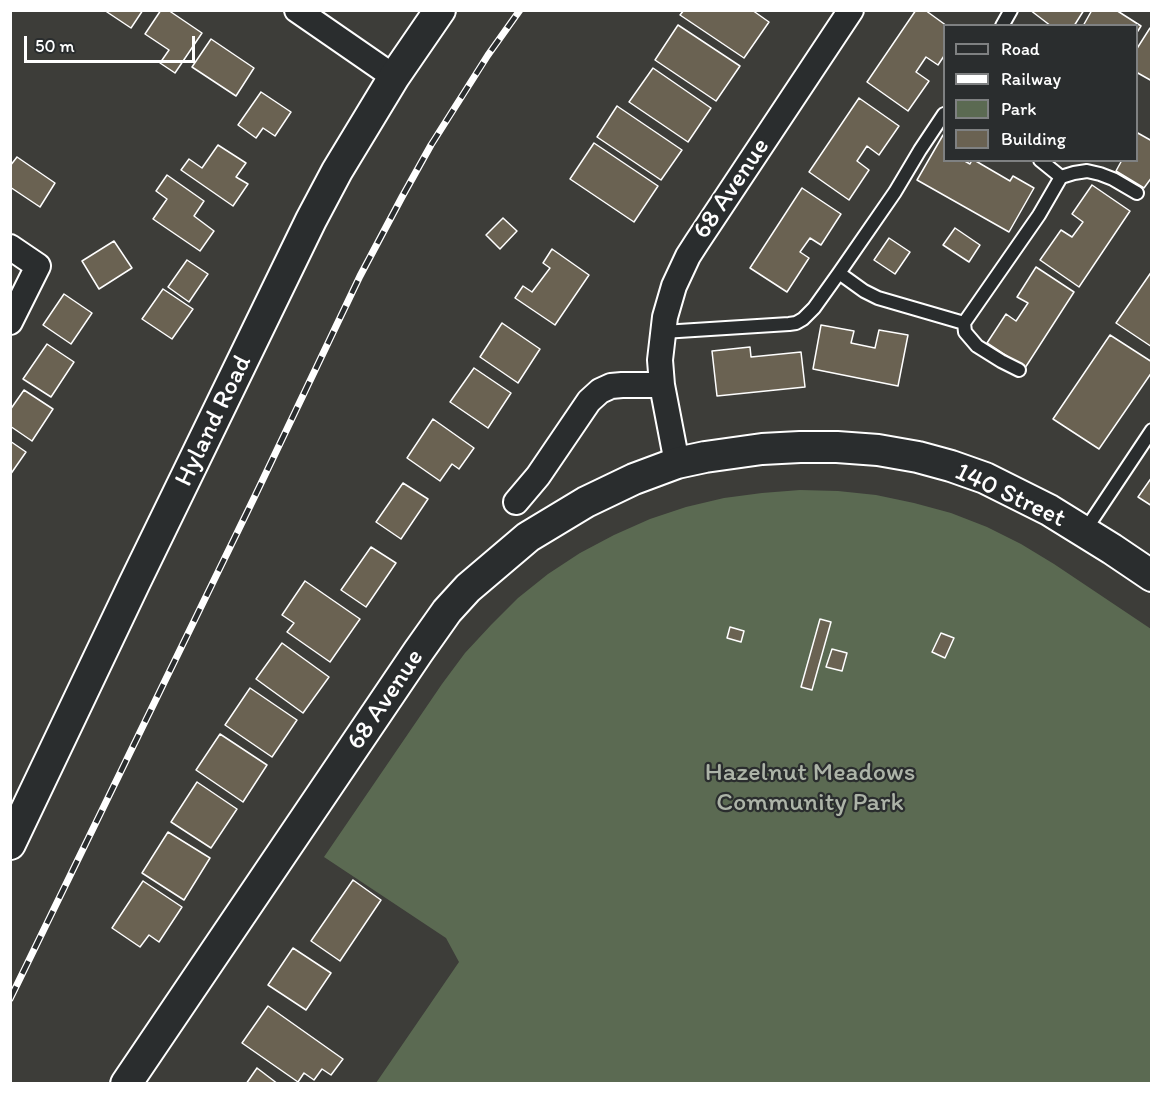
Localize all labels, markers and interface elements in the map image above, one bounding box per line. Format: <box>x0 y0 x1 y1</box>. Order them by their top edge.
scale bar <box>27 24 198 62</box>
legend <box>943 24 1138 162</box>
text: 50 m <box>35 35 75 57</box>
text: Road <box>1001 38 1040 60</box>
text: Railway <box>1001 68 1061 90</box>
text: Park <box>1001 98 1036 120</box>
text: Building <box>1001 128 1066 150</box>
street label: 68 Avenue <box>687 133 777 245</box>
street label: Hyland Road <box>169 350 259 492</box>
street label: 140 Street <box>950 457 1070 535</box>
street label: 68 Avenue <box>341 644 431 756</box>
park label: Hazelnut Meadows Community Park <box>705 757 915 819</box>

